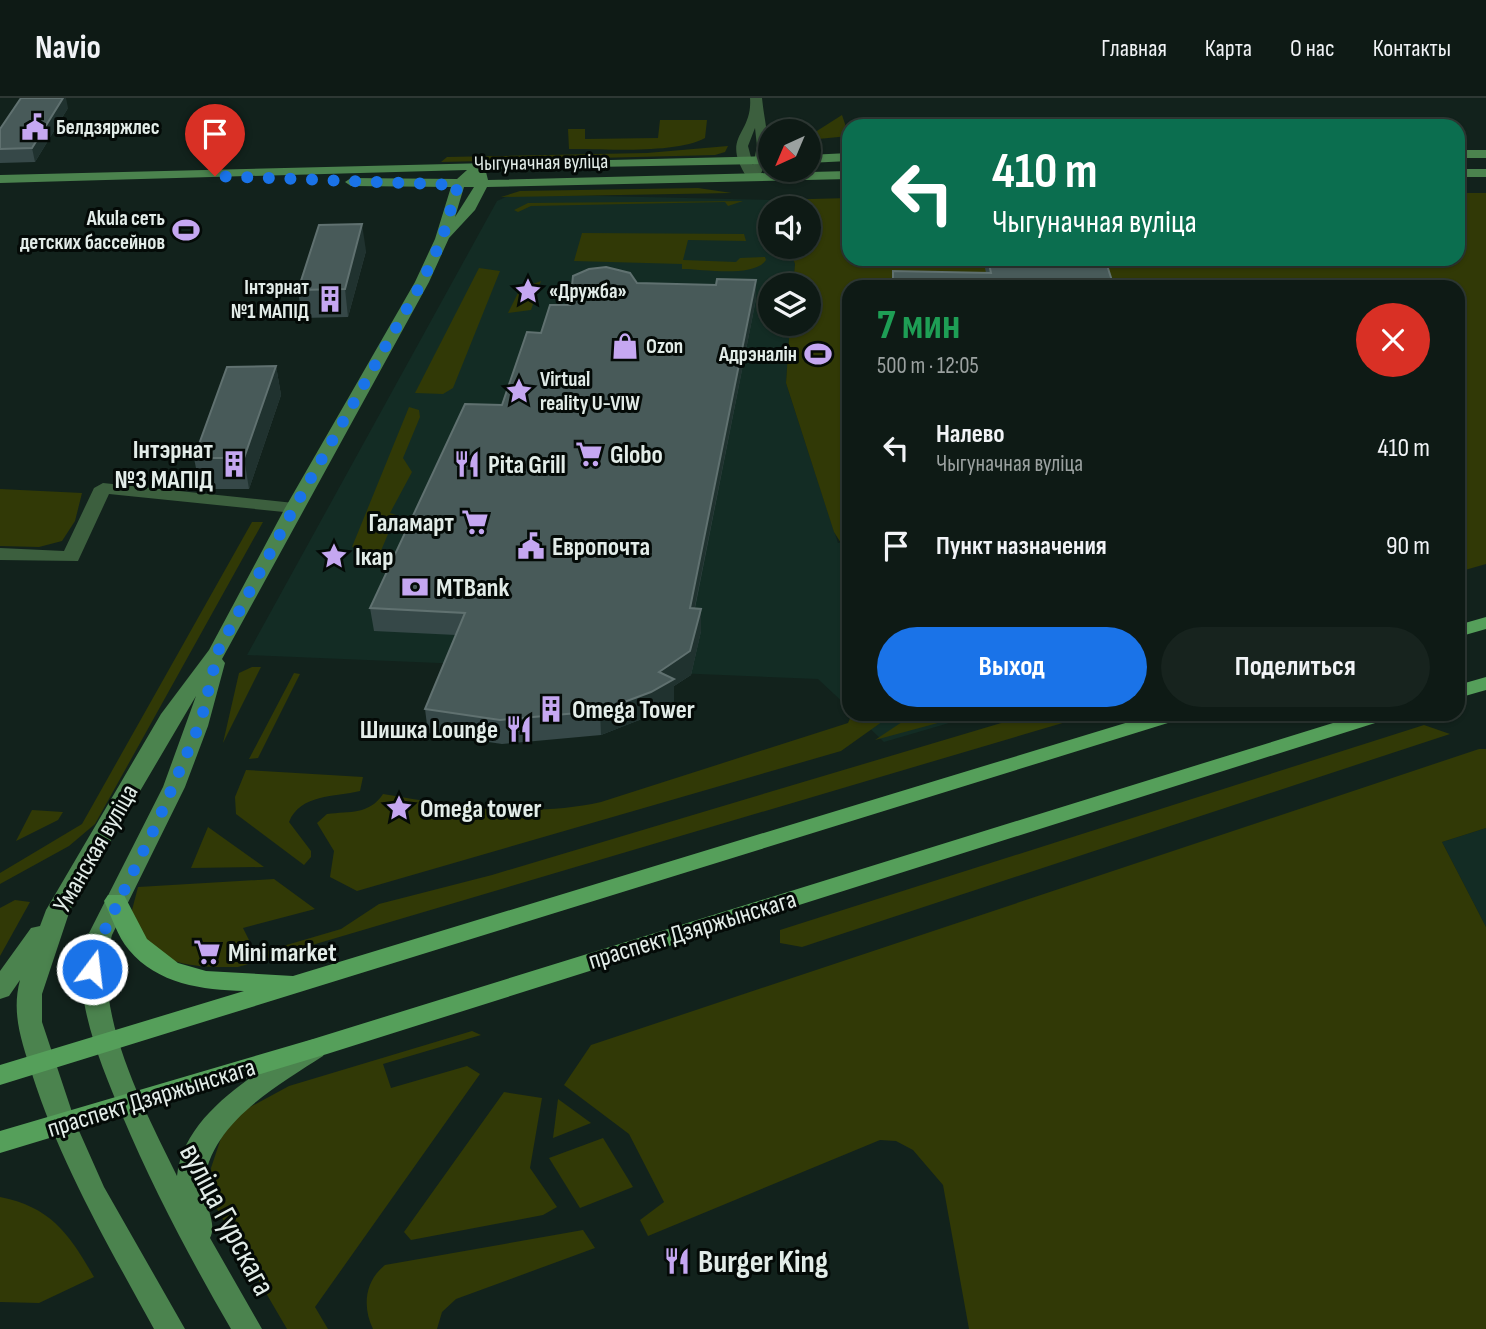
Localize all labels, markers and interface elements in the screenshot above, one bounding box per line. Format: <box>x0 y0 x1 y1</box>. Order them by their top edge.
text: Navio <box>35 28 101 68</box>
text: Главная <box>1101 34 1167 63</box>
text: Карта <box>1205 34 1252 63</box>
text: О нас <box>1290 34 1335 63</box>
text: Контакты <box>1373 34 1451 63</box>
pin <box>185 104 245 176</box>
public building icon: Белдзяржлес <box>20 112 50 142</box>
place label: Белдзяржлес <box>56 115 160 140</box>
icon: arrive <box>196 115 234 153</box>
north arrow <box>758 119 821 182</box>
map controls <box>758 119 821 336</box>
text: 410 m <box>992 143 1098 202</box>
icon: left <box>877 147 968 238</box>
street label: Чыгуначная вуліца <box>474 149 608 176</box>
button: sound <box>758 196 821 259</box>
text: Чыгуначная вуліца <box>992 203 1197 242</box>
place label: Akula сеть детских бассейнов <box>20 206 165 255</box>
sports icon: Akula сеть детских бассейнов <box>171 215 201 245</box>
button: layers <box>758 273 821 336</box>
place label: Інтэрнат №1 МАПІД <box>231 275 309 324</box>
place icon: «Дружба» <box>513 276 543 306</box>
place label: «Дружба» <box>549 279 627 304</box>
building icon: Інтэрнат №1 МАПІД <box>315 284 345 314</box>
text: 7 мин <box>877 300 960 351</box>
button: close <box>1356 303 1430 377</box>
shop icon: Ozon <box>610 331 640 361</box>
place label: Ozon <box>646 334 683 359</box>
sports icon: Адрэналін <box>803 339 833 369</box>
place label: Адрэналін <box>718 342 797 367</box>
text: 500 m · 12:05 <box>877 352 979 380</box>
place label: Virtual reality U-VIW <box>540 367 640 416</box>
place icon: Virtual reality U-VIW <box>504 376 534 406</box>
text: Налево <box>936 419 1005 450</box>
icon: left <box>877 429 915 467</box>
text: 410 m <box>1378 433 1430 464</box>
place label: Інтэрнат №3 МАПІД <box>115 435 213 496</box>
supermarket icon: Globo <box>574 439 604 469</box>
place label: Globo <box>610 440 663 471</box>
building icon: Інтэрнат №3 МАПІД <box>219 449 249 479</box>
restaurant icon: Pita Grill <box>452 449 482 479</box>
place label: Pita Grill <box>488 450 566 481</box>
text: Чыгуначная вуліца <box>936 450 1083 478</box>
supermarket icon: Галамарт <box>460 507 490 537</box>
place label: Галамарт <box>368 508 454 539</box>
icon: arrive <box>877 527 915 565</box>
public building icon: Европочта <box>516 531 546 561</box>
text: Пункт назначения <box>936 531 1107 562</box>
text: 90 m <box>1386 531 1430 562</box>
place label: Европочта <box>552 532 650 563</box>
place icon: Ікар <box>319 541 349 571</box>
place label: Ікар <box>355 542 393 573</box>
bank icon: MTBank <box>400 572 430 602</box>
place label: MTBank <box>436 573 509 604</box>
button: Выход <box>877 627 1147 707</box>
button: Поделиться <box>1161 627 1430 707</box>
building icon: Omega Tower <box>536 694 566 724</box>
place label: Omega Tower <box>572 695 695 726</box>
restaurant icon: Шишка Lounge <box>504 714 534 744</box>
place label: Шишка Lounge <box>360 715 498 746</box>
street label: Уманская вуліца <box>47 779 145 918</box>
place icon: Omega tower <box>384 793 414 823</box>
place label: Omega tower <box>420 794 542 825</box>
street label: праспект Дзяржынскага <box>585 884 800 977</box>
position arrow <box>55 932 129 1006</box>
supermarket icon: Mini market <box>192 937 222 967</box>
place label: Mini market <box>228 938 337 969</box>
street label: праспект Дзяржынскага <box>44 1052 259 1145</box>
street label: вуліца Гурскага <box>170 1137 283 1303</box>
place label: Burger King <box>698 1243 828 1282</box>
restaurant icon: Burger King <box>662 1246 692 1276</box>

